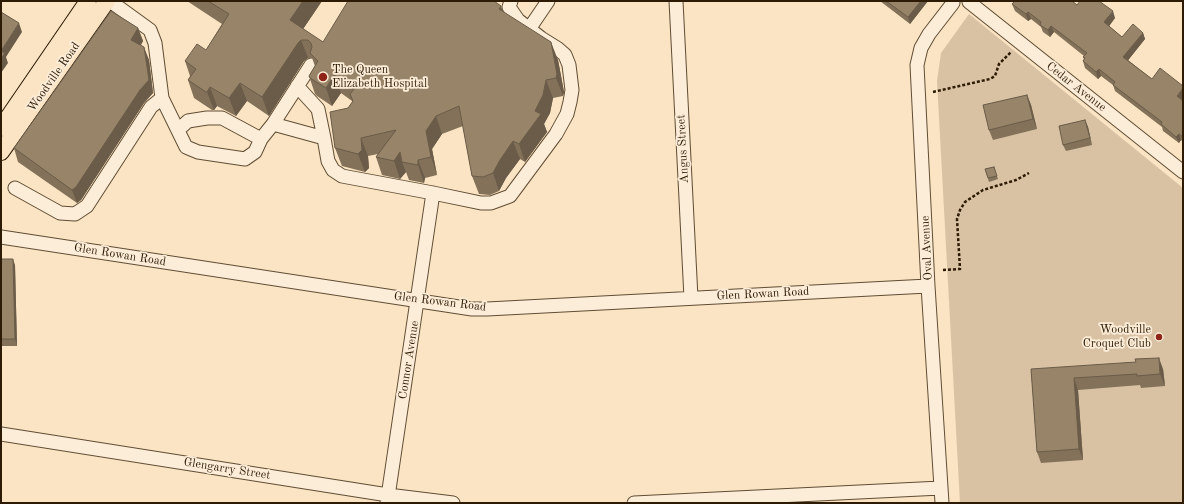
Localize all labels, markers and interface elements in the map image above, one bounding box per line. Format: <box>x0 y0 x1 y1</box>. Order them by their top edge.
street label: Woodville Road <box>25 39 83 115</box>
street label: Cedar Avenue <box>1043 59 1109 115</box>
place label: The Queen Elizabeth Hospital <box>332 63 427 91</box>
marker: The Queen Elizabeth Hospital <box>317 71 329 83</box>
street label: Angus Street <box>674 114 692 184</box>
street label: Oval Avenue <box>918 215 936 281</box>
street label: Glen Rowan Road <box>73 241 167 269</box>
street label: Glen Rowan Road <box>716 284 810 304</box>
street label: Glen Rowan Road <box>393 289 487 315</box>
street label: Connor Avenue <box>396 320 422 400</box>
place label: Woodville Croquet Club <box>1083 323 1151 351</box>
marker: Woodville Croquet Club <box>1154 332 1164 342</box>
street label: Glengarry Street <box>183 455 271 483</box>

